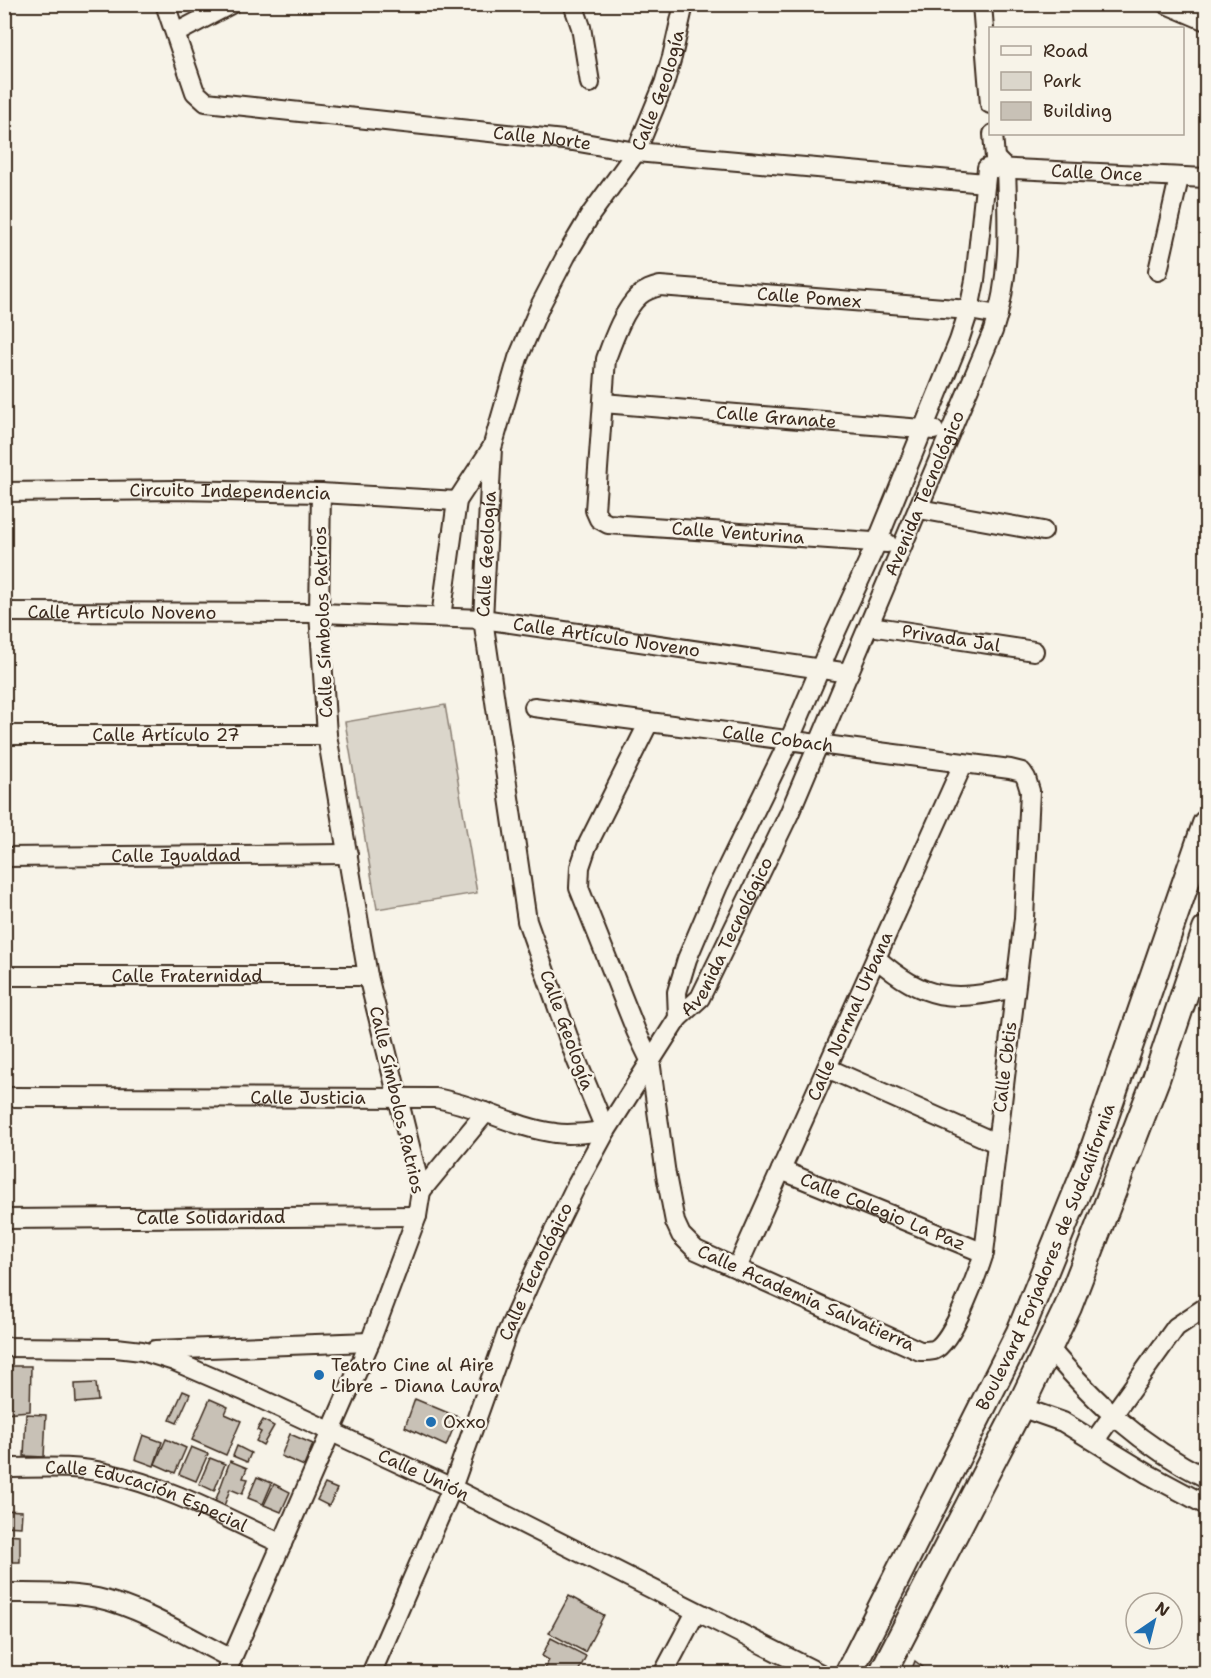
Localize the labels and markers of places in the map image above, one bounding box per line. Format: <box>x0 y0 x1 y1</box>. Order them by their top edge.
place label: Teatro Cine al Aire Libre - Diana Laura <box>331 1353 500 1398</box>
marker: Teatro Cine al Aire Libre - Diana Laura <box>312 1368 326 1382</box>
place label: Oxxo <box>443 1410 486 1434</box>
marker: Oxxo <box>424 1415 438 1429</box>

